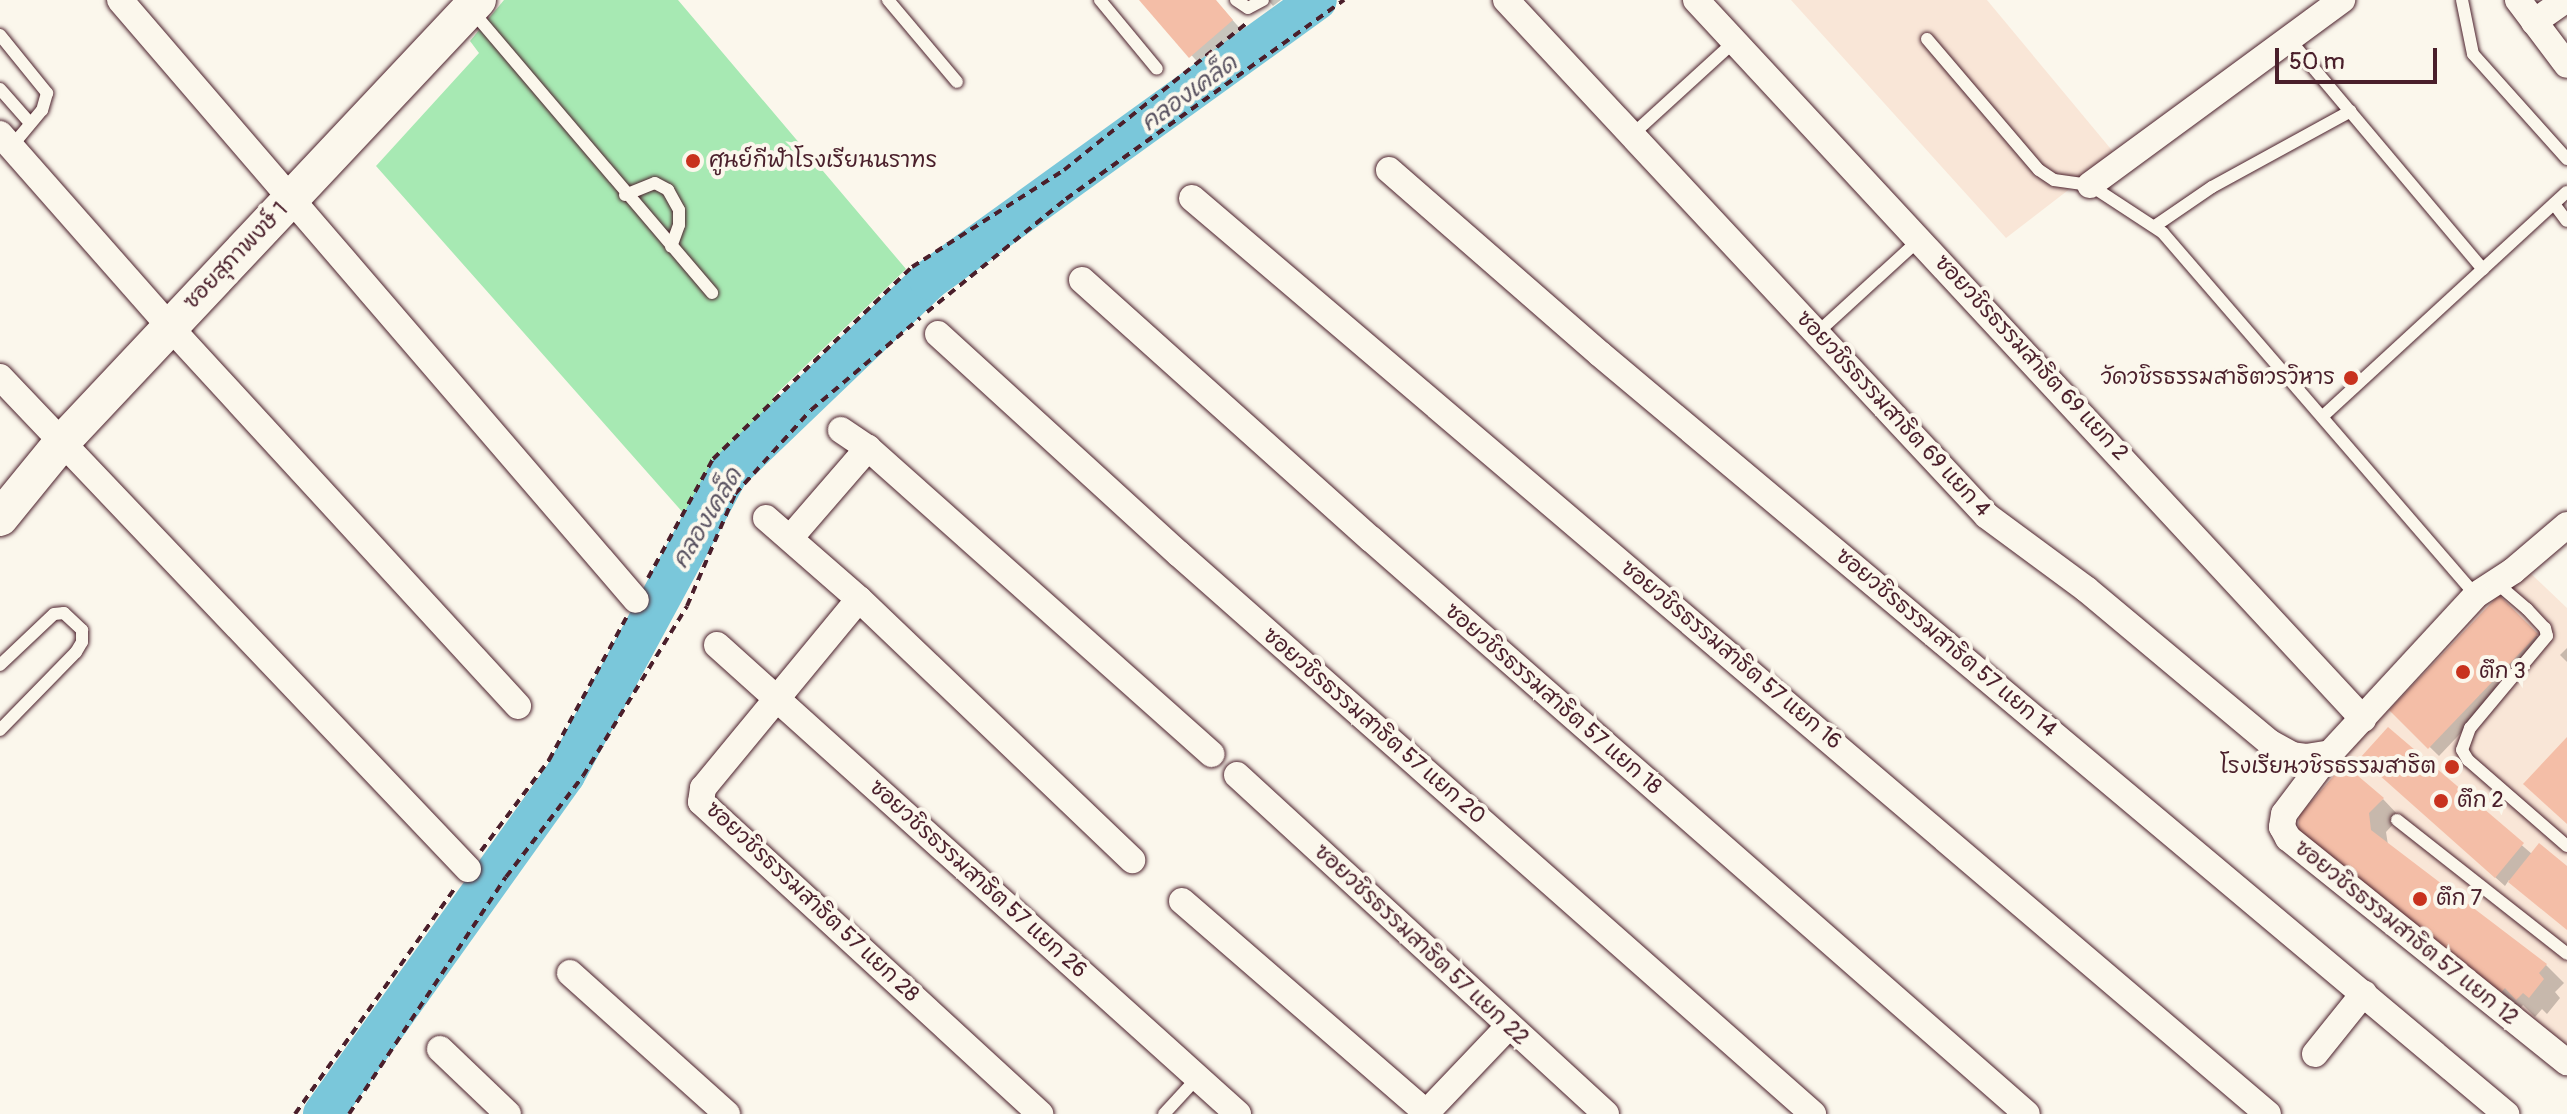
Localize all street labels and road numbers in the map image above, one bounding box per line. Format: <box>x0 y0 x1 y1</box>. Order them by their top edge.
street label: ซอยสุภาพงษ์ 1 <box>178 197 294 315</box>
street label: ซอยวชิรธรรมสาธิต 69 แยก 2 <box>1929 250 2133 466</box>
street label: ซอยวชิรธรรมสาธิต 69 แยก 4 <box>1791 305 1995 523</box>
street label: ซอยวชิรธรรมสาธิต 57 แยก 14 <box>1830 543 2062 743</box>
street label: ซอยวชิรธรรมสาธิต 57 แยก 16 <box>1615 555 1847 755</box>
street label: ซอยวชิรธรรมสาธิต 57 แยก 18 <box>1439 598 1667 800</box>
street label: ซอยวชิรธรรมสาธิต 57 แยก 20 <box>1257 622 1491 830</box>
street label: ซอยวชิรธรรมสาธิต 57 แยก 26 <box>864 774 1092 984</box>
street label: ซอยวชิรธรรมสาธิต 57 แยก 28 <box>700 796 924 1008</box>
street label: ซอยวชิรธรรมสาธิต 57 แยก 12 <box>2289 835 2523 1031</box>
street label: ซอยวชิรธรรมสาธิต 57 แยก 22 <box>1308 839 1534 1051</box>

